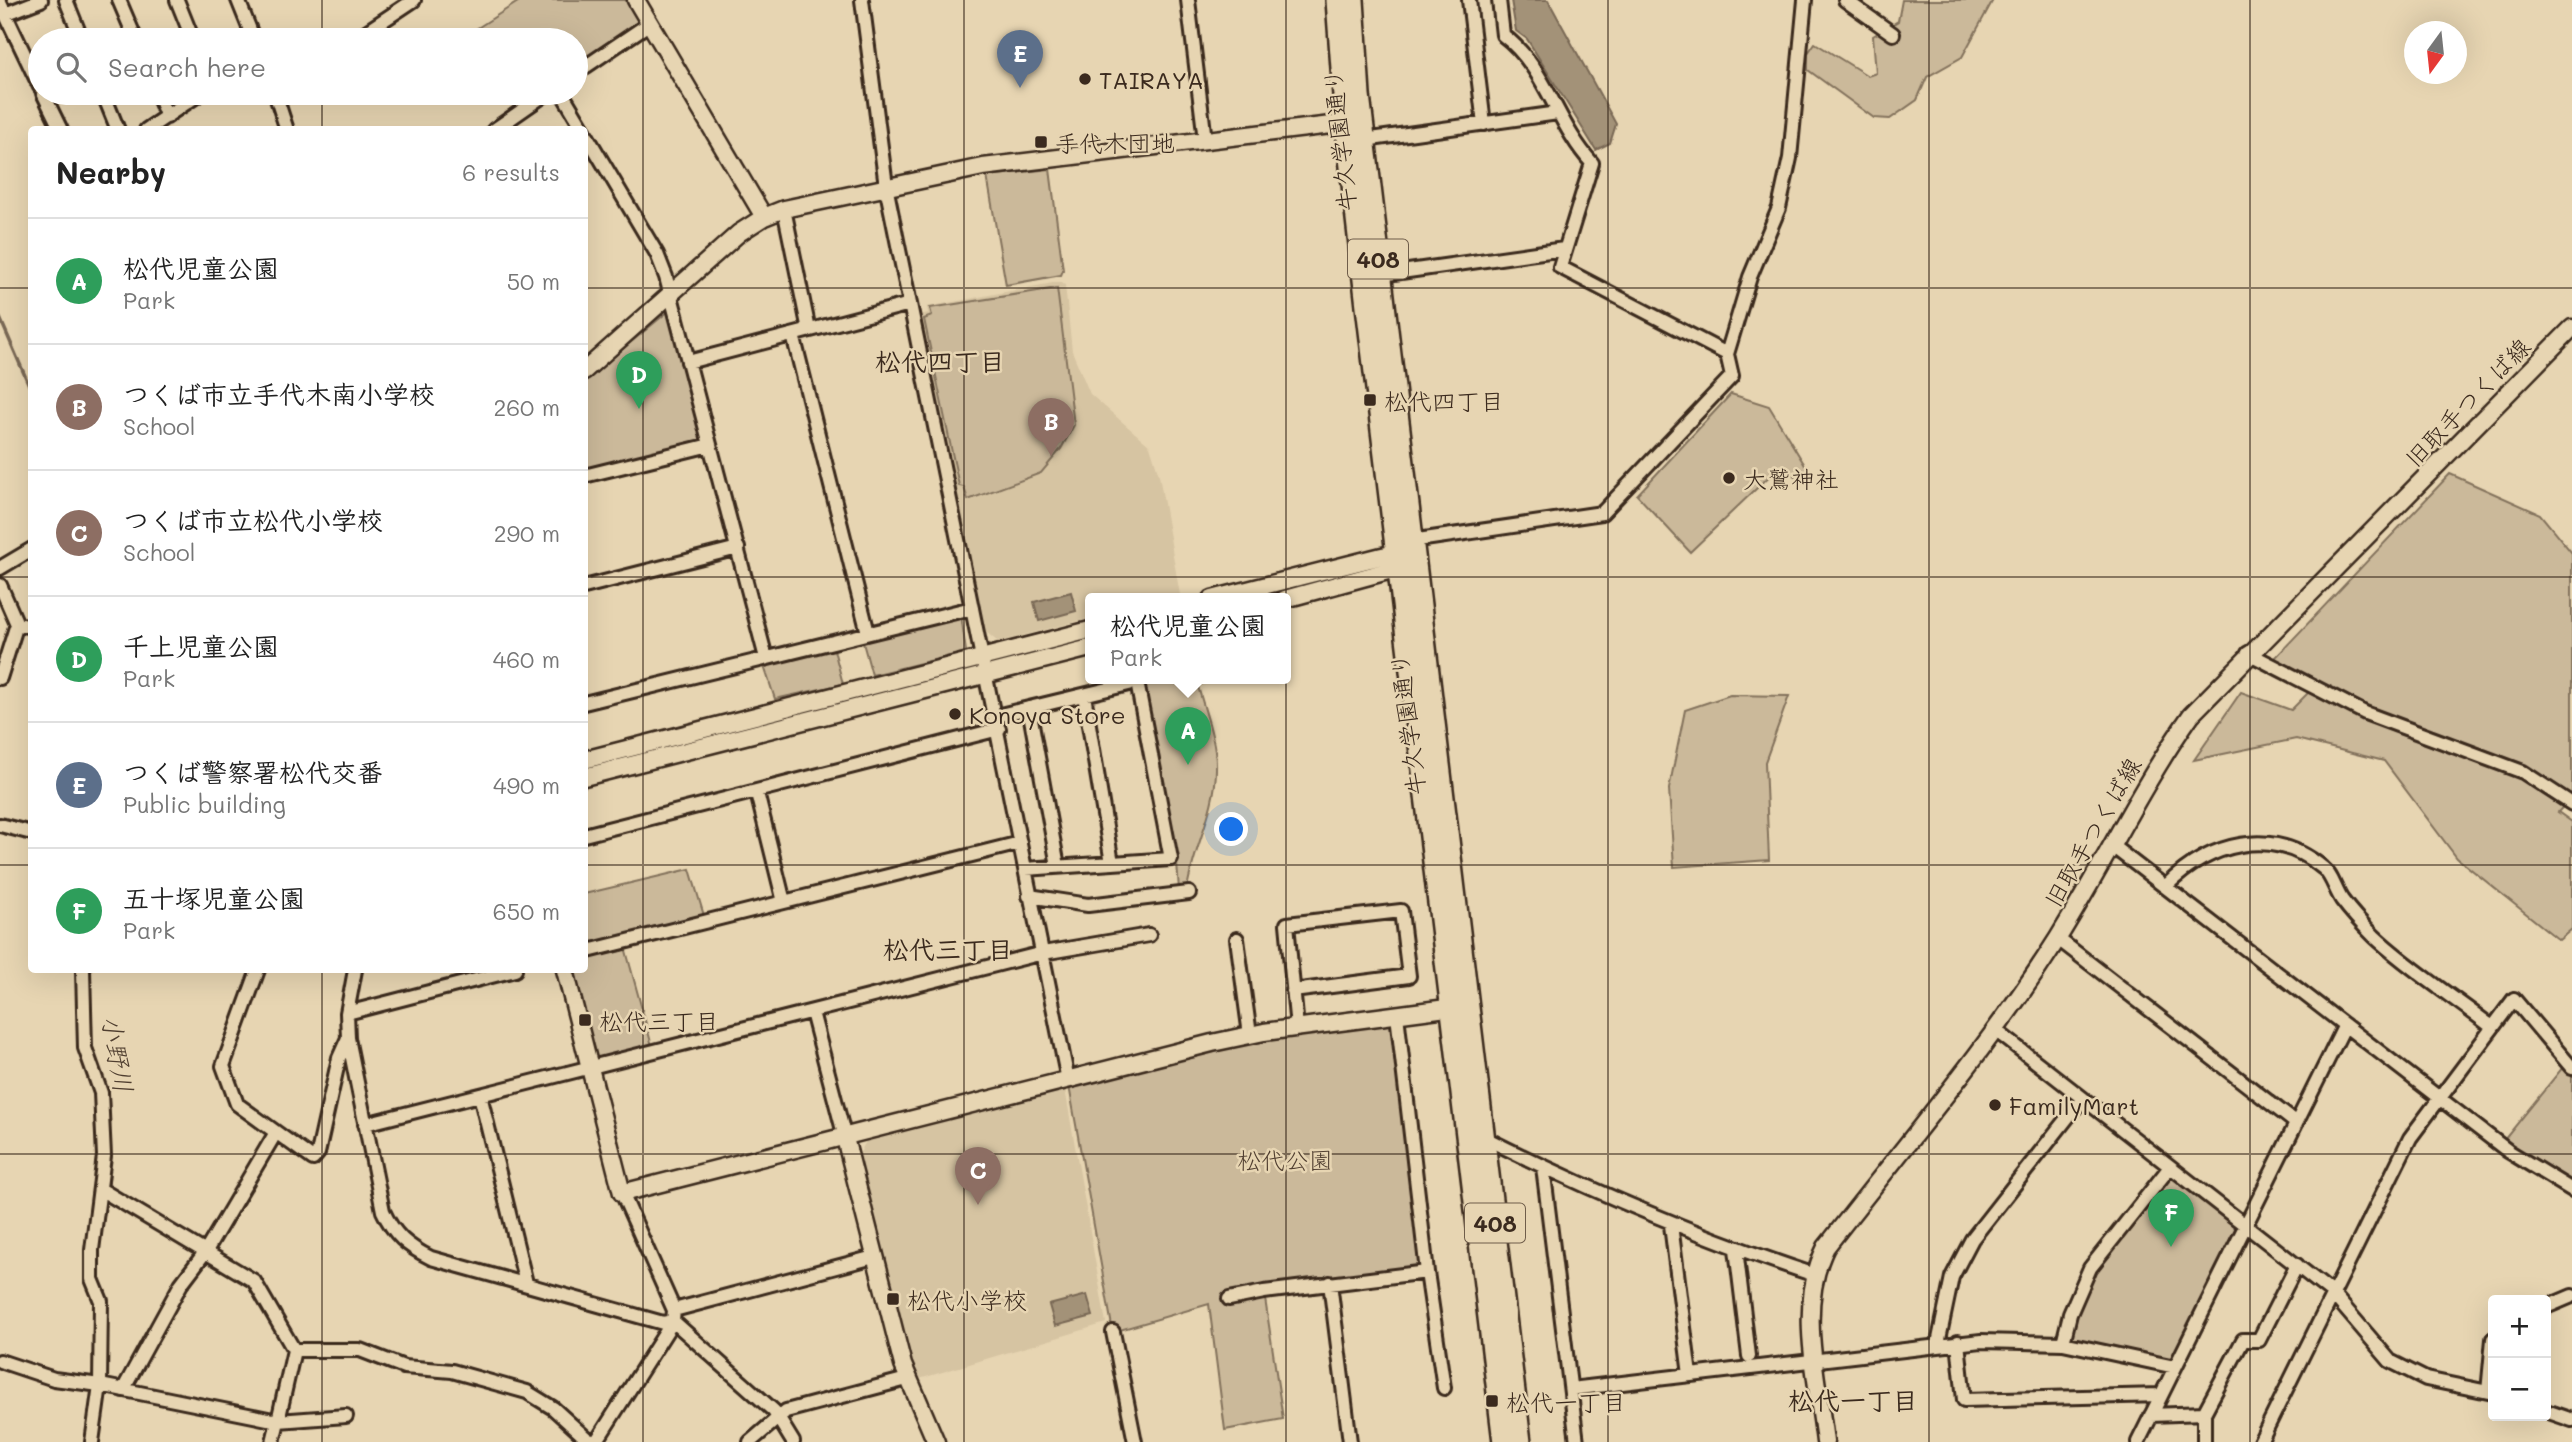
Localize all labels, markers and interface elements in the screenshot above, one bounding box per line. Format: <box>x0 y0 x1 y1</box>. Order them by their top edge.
north arrow <box>2404 21 2467 84</box>
search box <box>28 28 588 105</box>
pin: E <box>997 30 1043 88</box>
icon: search <box>52 48 90 86</box>
text: Search here <box>108 50 266 84</box>
place label: TAIRAYA <box>1099 64 1204 95</box>
street label: 牛久学園通り <box>1316 67 1362 213</box>
marker: TAIRAYA <box>1077 71 1093 87</box>
place label: 手代木団地 <box>1055 127 1175 158</box>
marker: 手代木団地 <box>1033 134 1049 150</box>
text: Nearby <box>56 152 166 192</box>
text: 6 results <box>462 157 560 187</box>
road number: 408 <box>1348 240 1408 278</box>
text: 松代児童公園 <box>123 251 279 285</box>
text: A <box>71 266 87 296</box>
text: 50 m <box>507 266 560 296</box>
text: Park <box>123 285 175 315</box>
street label: 旧取手つくば線 <box>2397 331 2537 473</box>
district label: 松代四丁目 <box>875 344 1005 378</box>
pin: D <box>616 351 662 409</box>
text: つくば市立手代木南小学校 <box>123 377 435 411</box>
place label: 松代四丁目 <box>1384 385 1504 416</box>
text: B <box>71 392 87 422</box>
text: 260 m <box>493 392 560 422</box>
marker: 松代四丁目 <box>1362 392 1378 408</box>
pin: B <box>1028 398 1074 456</box>
text: School <box>123 411 196 441</box>
place label: 大鷲神社 <box>1743 463 1839 494</box>
marker: 大鷲神社 <box>1721 470 1737 486</box>
text: つくば市立松代小学校 <box>123 503 383 537</box>
text: C <box>70 518 88 548</box>
text: 290 m <box>494 518 560 548</box>
text: School <box>123 537 196 567</box>
popup <box>1085 593 1291 684</box>
text: 松代児童公園 <box>1110 608 1266 642</box>
text: 千上児童公園 <box>123 629 279 663</box>
text: Park <box>1110 642 1162 672</box>
text: D <box>71 644 87 674</box>
text: 460 m <box>493 644 560 674</box>
street label: 牛久学園通り <box>1383 651 1431 797</box>
text: Park <box>123 663 175 693</box>
place label: Konoya Store <box>969 699 1126 730</box>
marker: Konoya Store <box>947 706 963 722</box>
pin: A <box>1165 707 1211 765</box>
street label: 旧取手つくば線 <box>2037 752 2147 912</box>
text: つくば警察署松代交番 <box>123 755 383 789</box>
text: E <box>72 770 86 800</box>
text: 490 m <box>493 770 560 800</box>
text: Public building <box>123 789 286 819</box>
your location <box>1214 812 1248 846</box>
text: 五十塚児童公園 <box>123 881 305 915</box>
text: F <box>72 896 86 926</box>
text: 650 m <box>493 896 560 926</box>
text: Park <box>123 915 175 945</box>
district label: 松代三丁目 <box>883 932 1013 966</box>
place label: 松代三丁目 <box>599 1005 719 1036</box>
marker: 松代三丁目 <box>577 1012 593 1028</box>
water label: 小野川 <box>94 1013 142 1095</box>
place label: FamilyMart <box>2009 1090 2139 1121</box>
marker: FamilyMart <box>1987 1097 2003 1113</box>
park label: 松代公園 <box>1237 1144 1333 1175</box>
pin: C <box>955 1147 1001 1205</box>
pin: F <box>2148 1189 2194 1247</box>
road number: 408 <box>1465 1204 1525 1242</box>
place label: 松代小学校 <box>907 1284 1027 1315</box>
marker: 松代小学校 <box>885 1291 901 1307</box>
map controls <box>2488 1295 2551 1421</box>
button: + <box>2488 1295 2551 1358</box>
button: − <box>2488 1358 2551 1421</box>
district label: 松代一丁目 <box>1788 1383 1918 1417</box>
place label: 松代一丁目 <box>1506 1386 1626 1417</box>
marker: 松代一丁目 <box>1484 1393 1500 1409</box>

